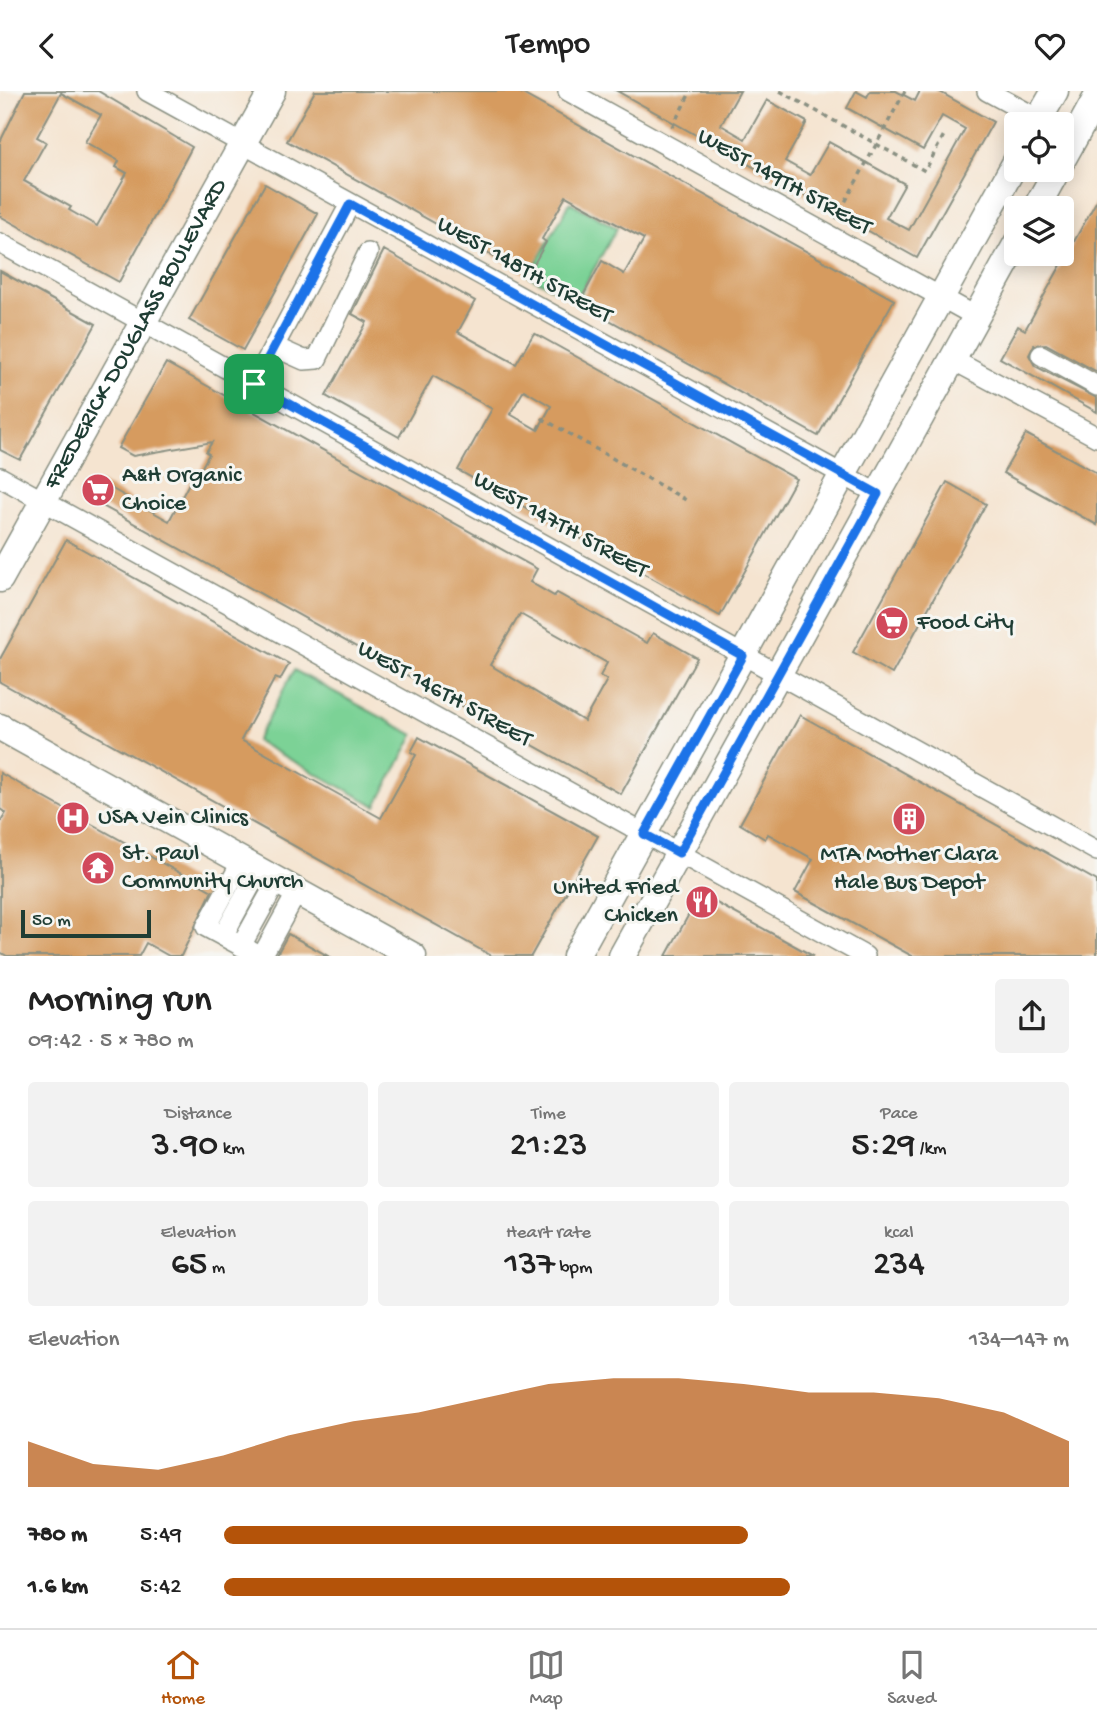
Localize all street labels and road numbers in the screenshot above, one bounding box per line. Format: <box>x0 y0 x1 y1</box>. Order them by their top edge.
street label: WEST 149TH STREET <box>692 123 878 244</box>
street label: FREDERICK DOUGLASS BOULEVARD <box>38 174 235 496</box>
street label: WEST 148TH STREET <box>431 211 618 332</box>
street label: WEST 147TH STREET <box>467 466 654 587</box>
street label: WEST 146TH STREET <box>352 635 538 756</box>

